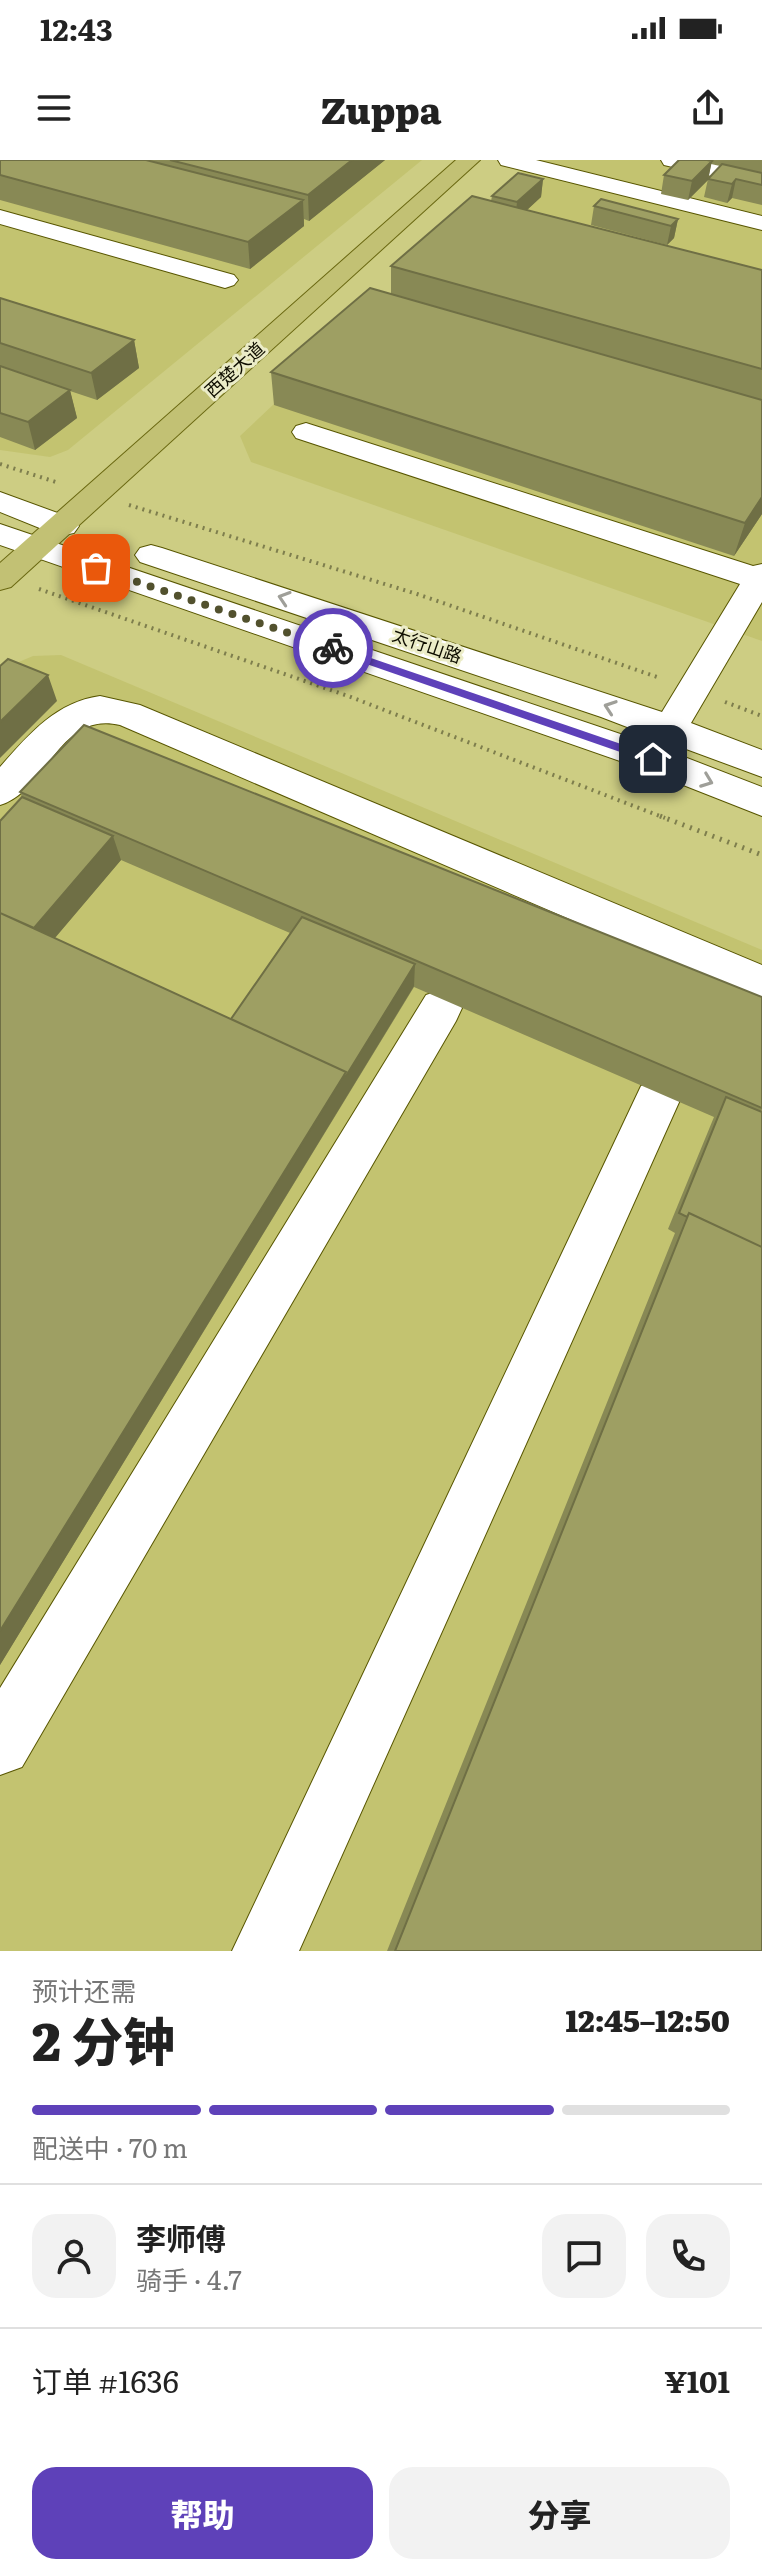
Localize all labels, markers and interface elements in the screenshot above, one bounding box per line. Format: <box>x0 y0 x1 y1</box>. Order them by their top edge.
text: 12:43 <box>40 6 113 50</box>
text: Zuppa <box>321 82 441 135</box>
icon: menu <box>32 86 76 130</box>
icon: share <box>686 86 730 130</box>
street label: 西楚大道 <box>198 335 270 403</box>
pin <box>62 534 130 602</box>
icon: bag <box>74 546 118 590</box>
one-way arrow <box>278 592 292 608</box>
courier <box>293 608 373 688</box>
street label: 太行山路 <box>389 620 466 669</box>
icon: bike <box>311 626 355 670</box>
one-way arrow <box>604 700 618 717</box>
pin <box>619 725 687 793</box>
icon: home <box>631 737 675 781</box>
one-way arrow <box>699 771 713 787</box>
text: 预计还需 <box>32 1970 136 2009</box>
text: 12:45–12:50 <box>565 1997 730 2041</box>
text: 2 分钟 <box>32 2000 175 2077</box>
text: 配送中 · 70 m <box>32 2127 188 2166</box>
button: person <box>32 2214 116 2298</box>
button: chat <box>542 2214 626 2298</box>
button: phone <box>646 2214 730 2298</box>
text: 李师傅 <box>136 2215 226 2259</box>
text: 骑手 · 4.7 <box>136 2259 242 2298</box>
text: 订单 #1636 <box>32 2358 179 2402</box>
text: ¥101 <box>664 2358 730 2402</box>
button: 帮助 <box>32 2467 373 2559</box>
button: 分享 <box>389 2467 730 2559</box>

